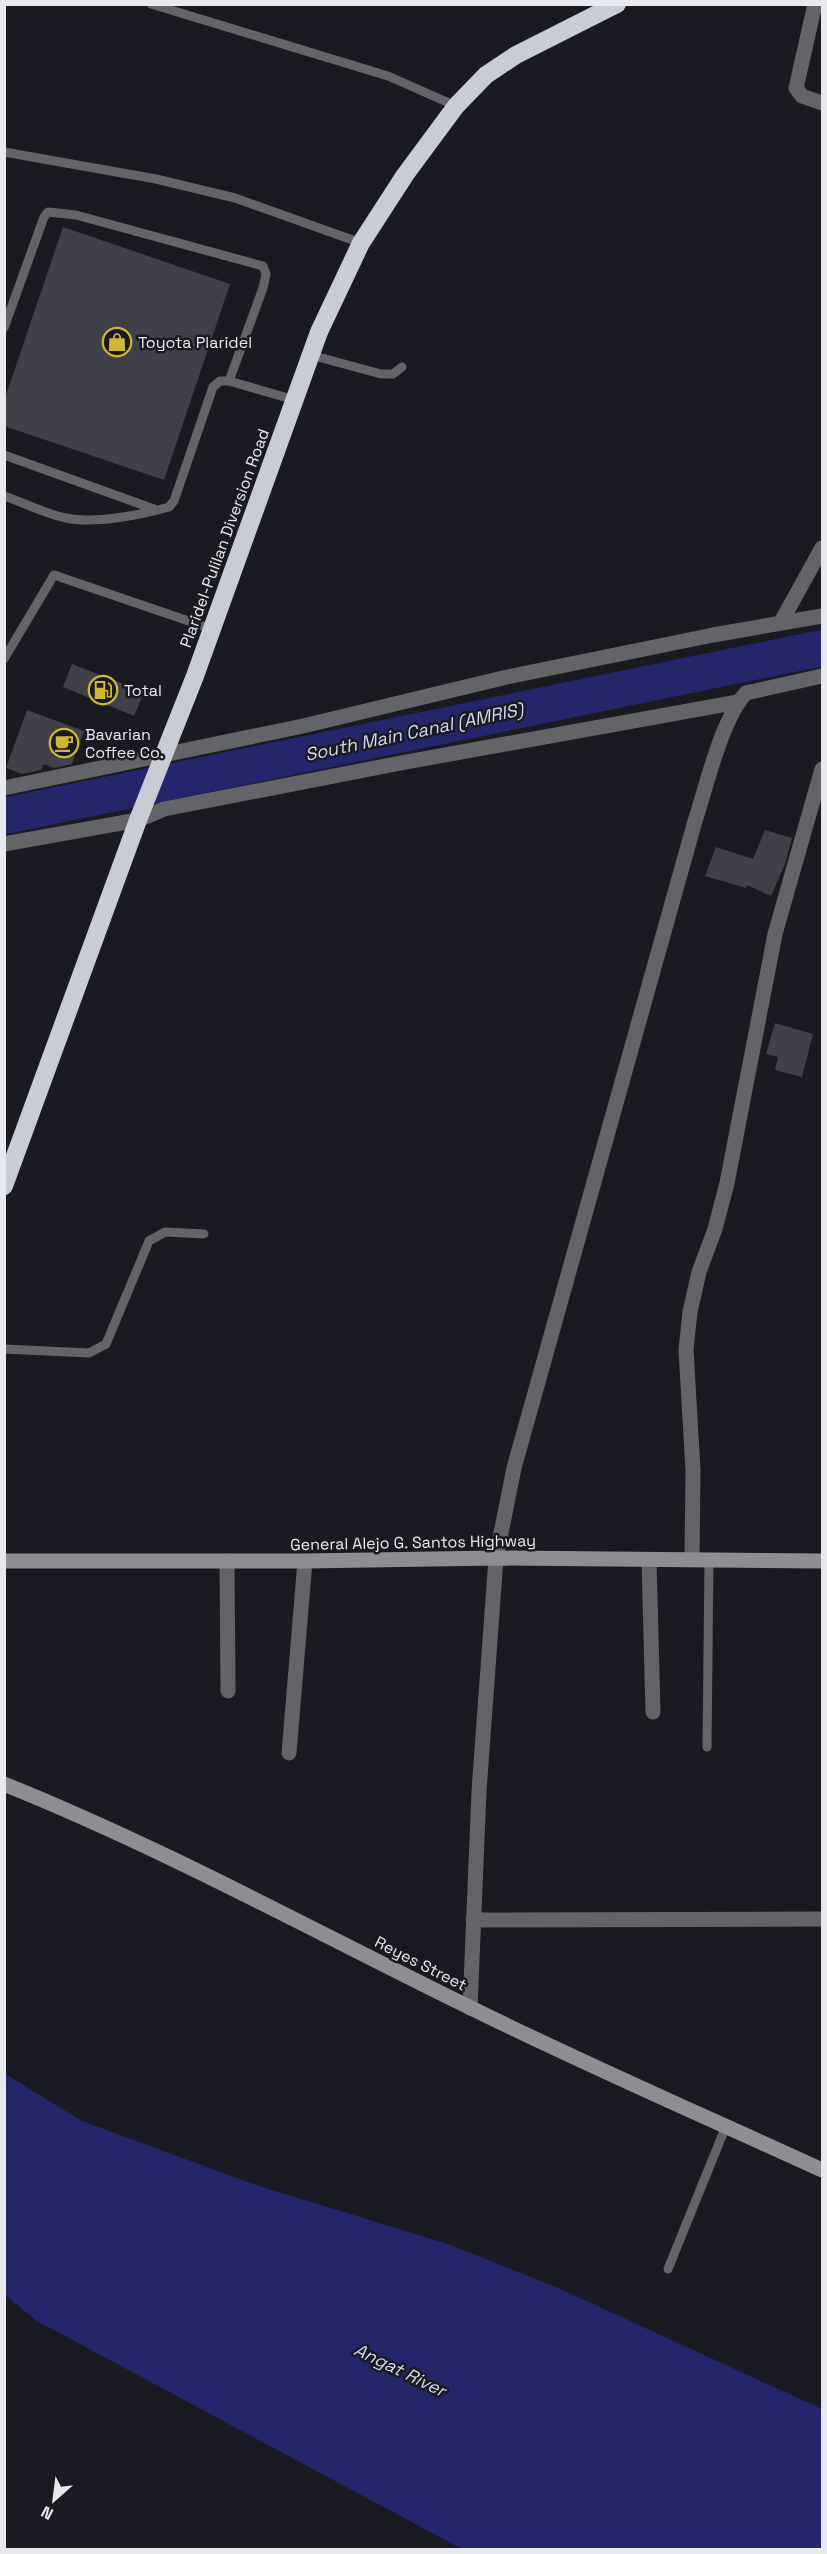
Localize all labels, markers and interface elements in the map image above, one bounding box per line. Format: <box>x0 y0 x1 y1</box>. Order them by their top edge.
shop icon: Toyota Plaridel <box>101 326 133 358</box>
place label: Toyota Plaridel <box>138 332 252 353</box>
street label: Plaridel-Pulilan Diversion Road <box>175 426 274 651</box>
fuel station icon: Total <box>87 674 119 706</box>
place label: Total <box>124 680 162 701</box>
water label: South Main Canal (AMRIS) <box>303 697 527 766</box>
place label: Bavarian Coffee Co. <box>85 724 164 763</box>
cafe icon: Bavarian Coffee Co. <box>48 727 80 759</box>
street label: General Alejo G. Santos Highway <box>290 1530 536 1555</box>
street label: Reyes Street <box>371 1931 470 1996</box>
water label: Angat River <box>351 2337 452 2403</box>
north arrow <box>24 2470 84 2530</box>
text: N <box>38 2501 57 2525</box>

